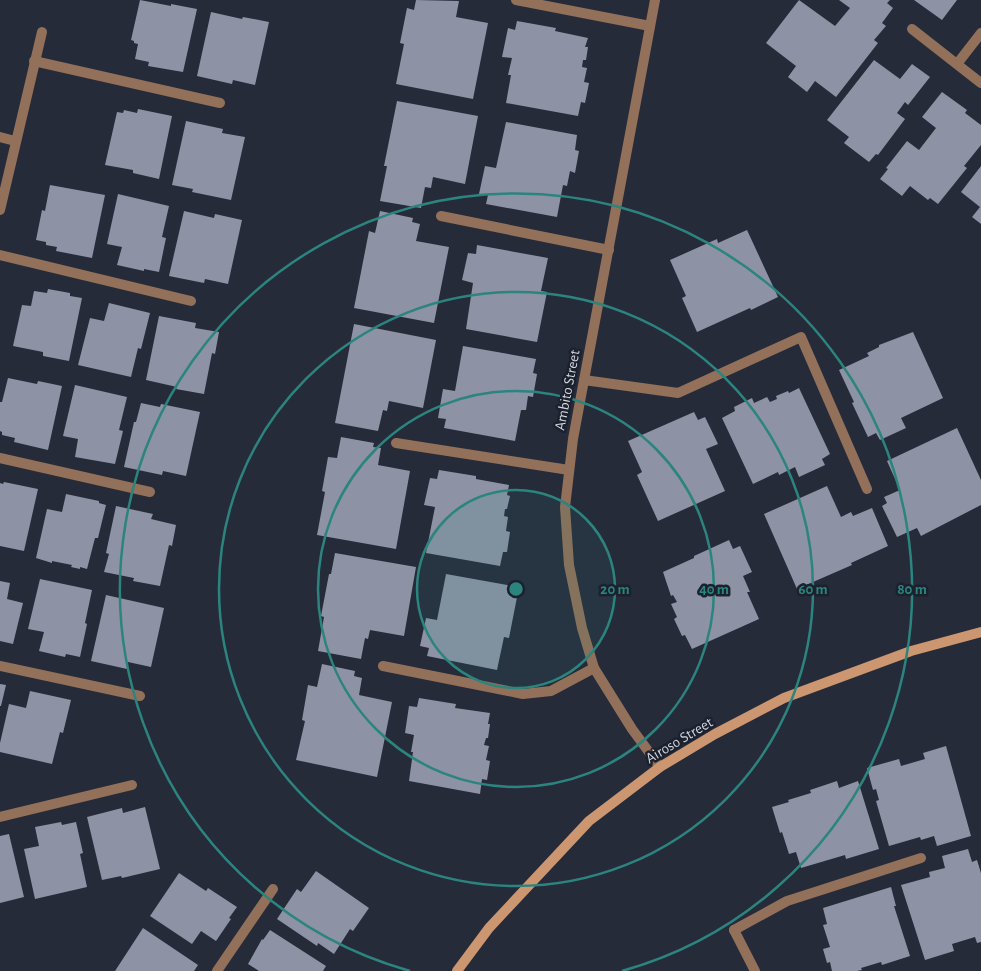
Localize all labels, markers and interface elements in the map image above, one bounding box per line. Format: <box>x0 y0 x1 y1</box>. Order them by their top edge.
street label: Ambito Street <box>552 348 583 432</box>
centre of rings <box>507 580 525 598</box>
text: 20 m <box>600 582 630 597</box>
text: 40 m <box>699 582 729 597</box>
text: 60 m <box>798 582 828 597</box>
text: 80 m <box>897 582 927 597</box>
street label: Airoso Street <box>643 715 716 766</box>

